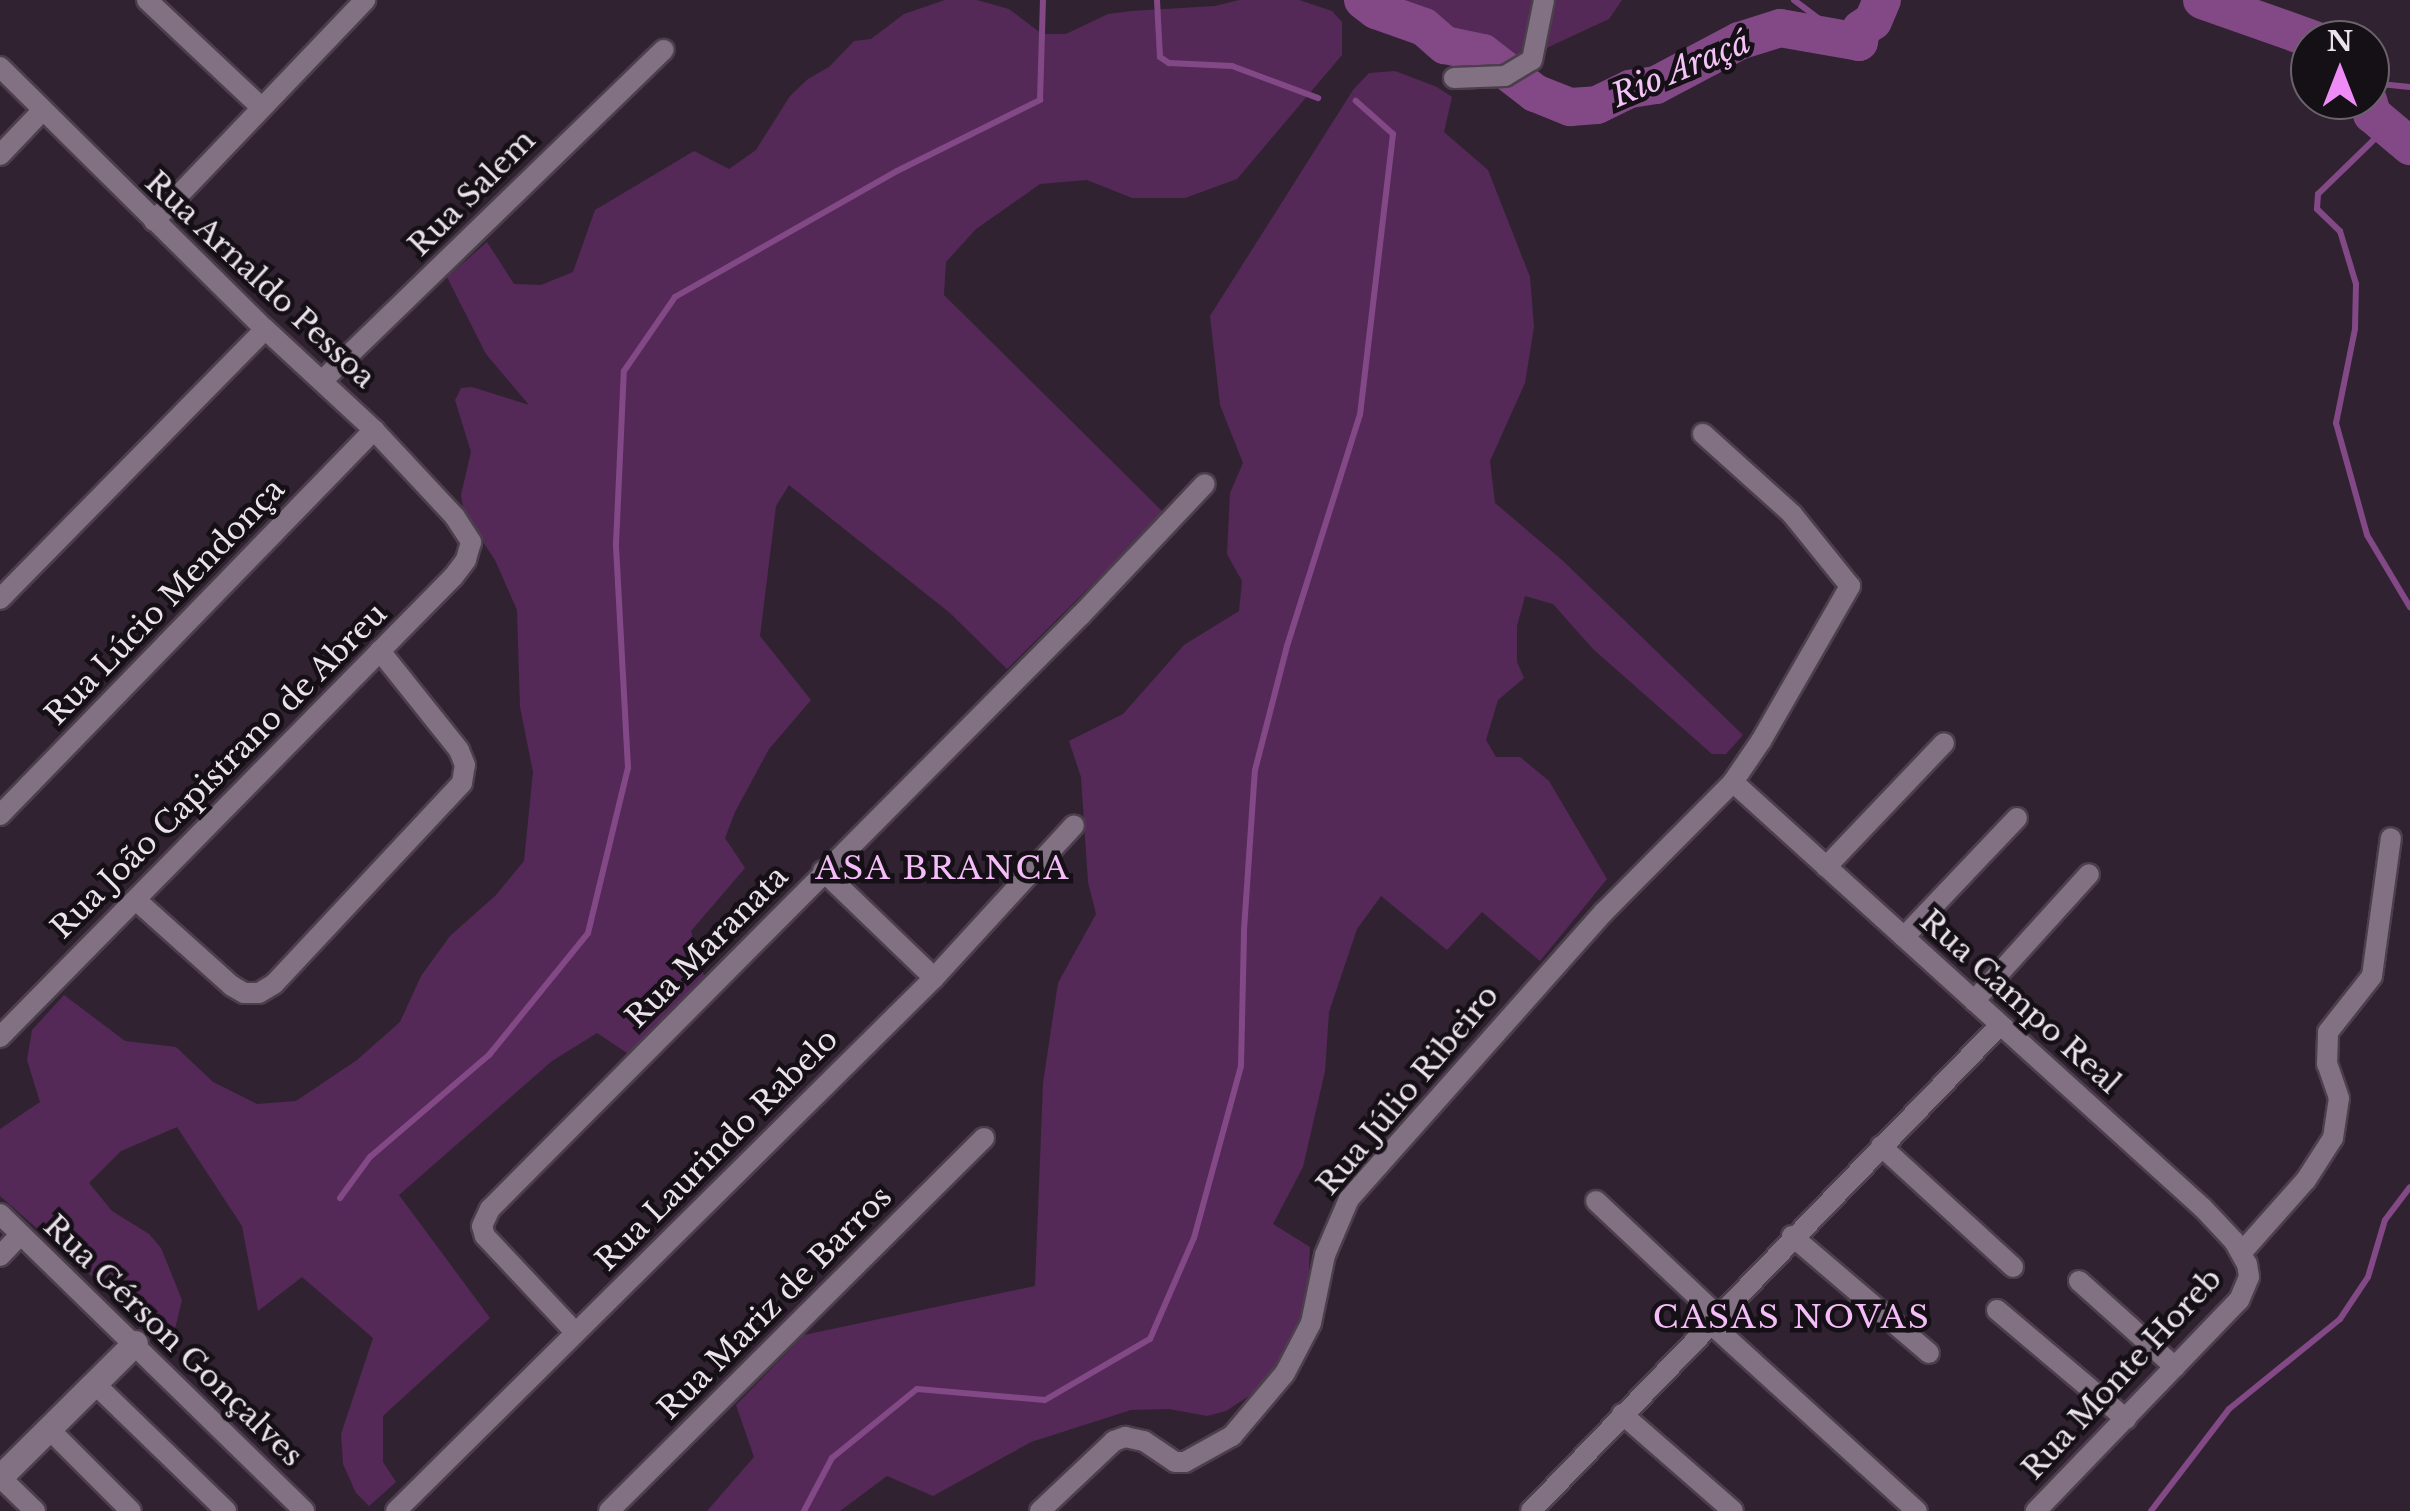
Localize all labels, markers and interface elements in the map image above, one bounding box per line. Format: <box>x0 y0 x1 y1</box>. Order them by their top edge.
north arrow <box>2290 20 2390 120</box>
water label: Rio Araçá <box>1605 22 1757 116</box>
text: N <box>2327 24 2353 59</box>
street label: Rua Salem <box>401 122 543 264</box>
street label: Rua Arnaldo Pessoa <box>137 164 383 396</box>
street label: Rua Lúcio Mendonça <box>38 471 292 733</box>
street label: Rua João Capistrano de Abreu <box>43 595 395 947</box>
district label: ASA BRANCA <box>815 849 1071 887</box>
street label: Rua Maranata <box>618 858 796 1036</box>
street label: Rua Campo Real <box>1912 902 2128 1102</box>
street label: Rua Júlio Ribeiro <box>1310 978 1506 1202</box>
street label: Rua Laurindo Rabelo <box>588 1021 846 1279</box>
street label: Rua Mariz de Barros <box>651 1179 899 1427</box>
street label: Rua Gérson Gonçalves <box>36 1208 310 1474</box>
street label: Rua Monte Horeb <box>2015 1261 2229 1487</box>
district label: CASAS NOVAS <box>1653 1298 1931 1336</box>

